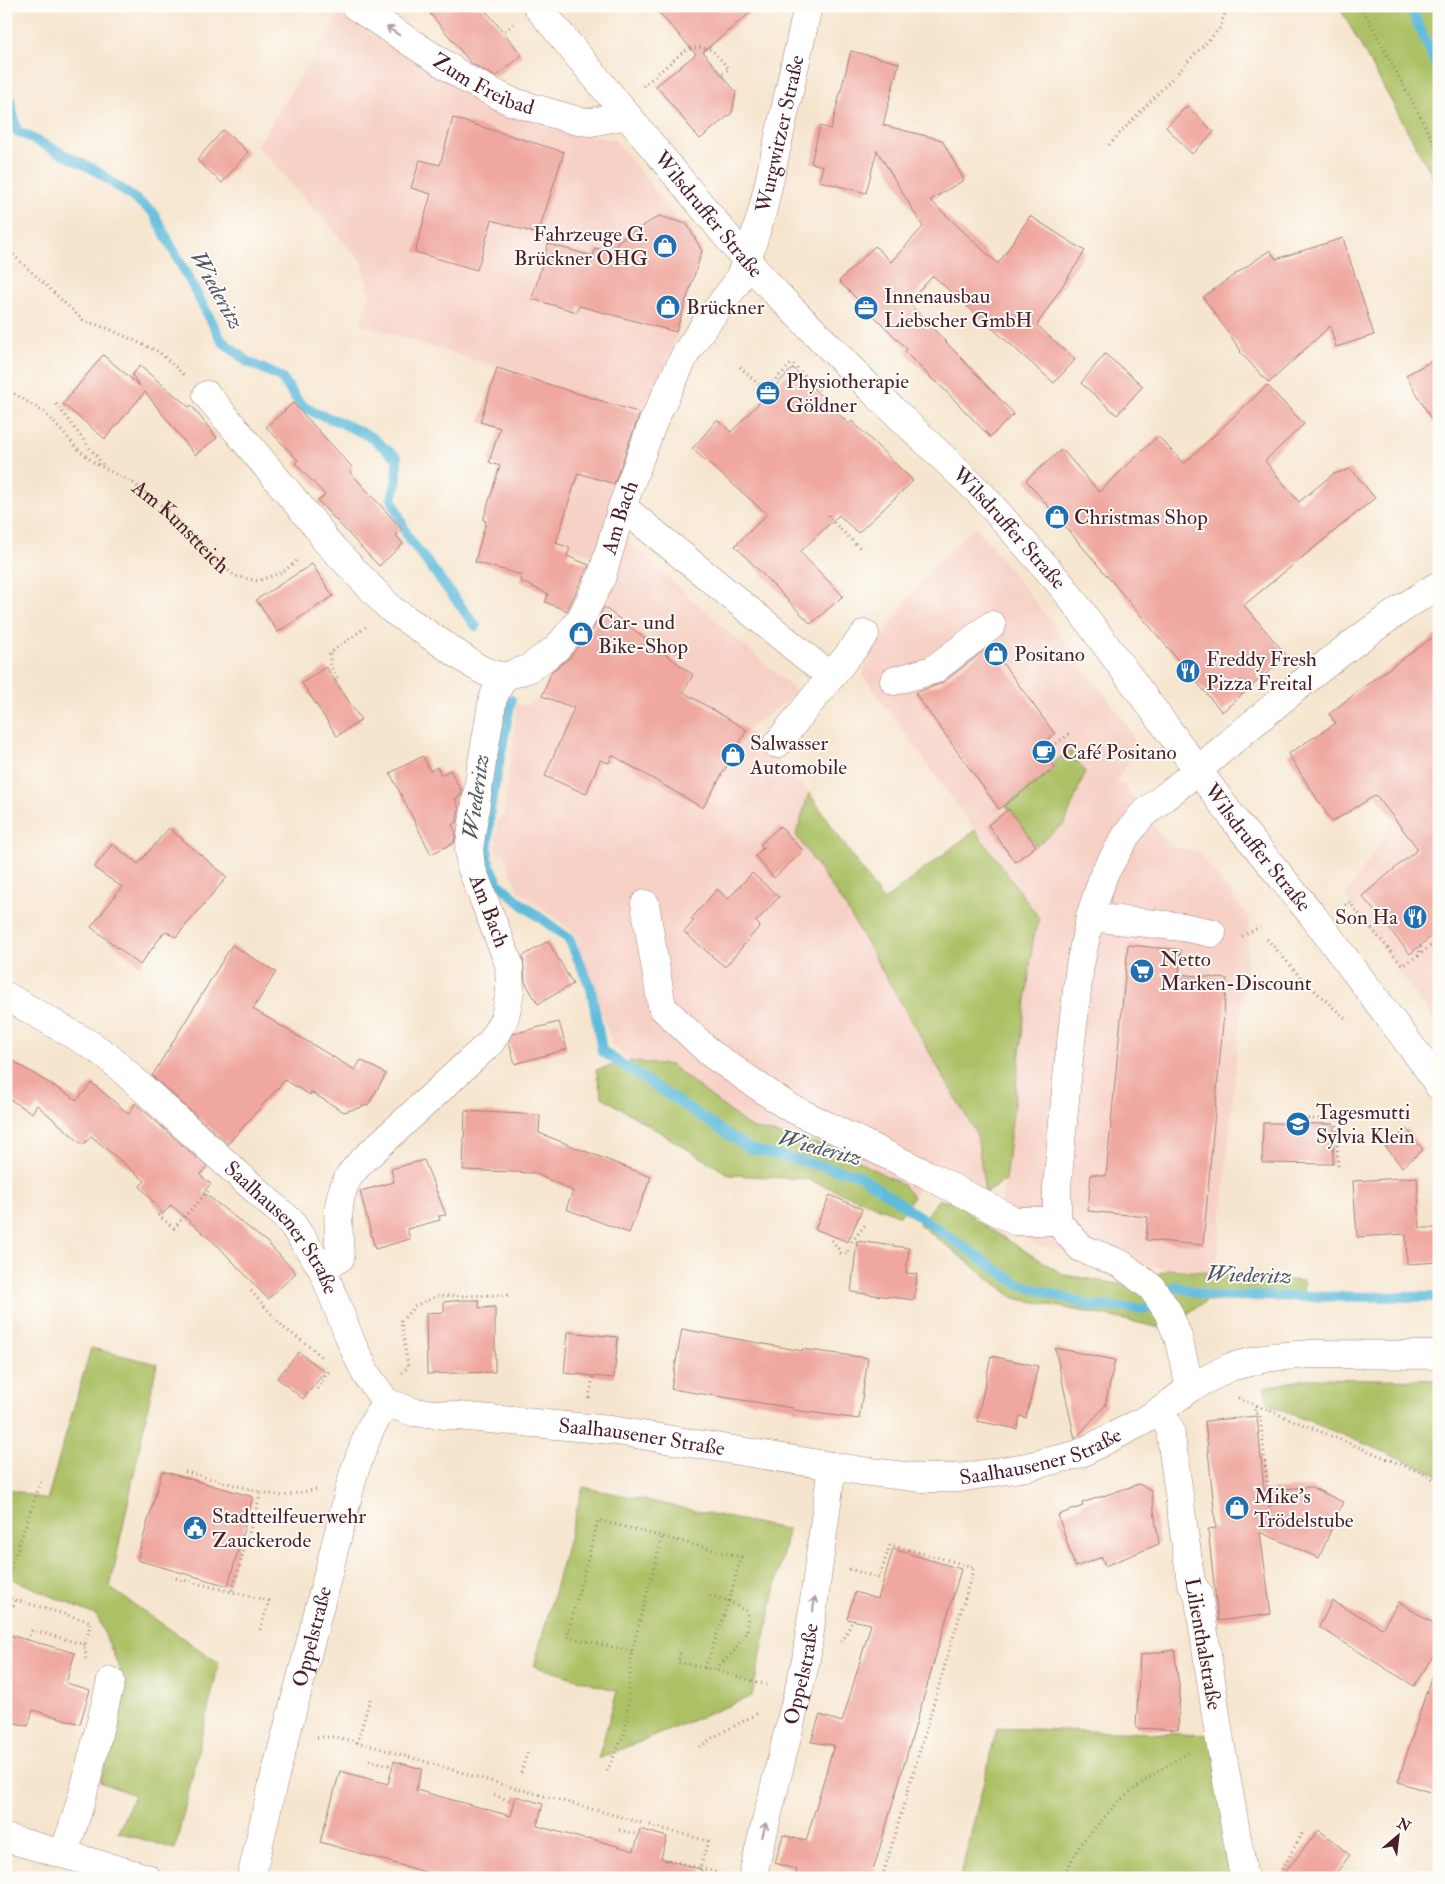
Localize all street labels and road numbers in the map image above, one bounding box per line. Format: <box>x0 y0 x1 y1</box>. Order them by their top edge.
street label: Zum Freibad <box>427 47 538 121</box>
street label: Wurgwitzer Straße <box>749 52 810 216</box>
street label: Wilsdruffer Straße <box>648 145 769 284</box>
street label: Wilsdruffer Straße <box>946 460 1072 595</box>
street label: Am Kunstteich <box>126 473 235 579</box>
street label: Am Bach <box>595 477 644 559</box>
street label: Wilsdruffer Straße <box>1198 777 1318 917</box>
street label: Am Bach <box>462 870 515 951</box>
street label: Saalhausener Straße <box>219 1155 345 1298</box>
street label: Saalhausener Straße <box>557 1412 727 1462</box>
street label: Saalhausener Straße <box>958 1421 1126 1491</box>
street label: Lilienthalstraße <box>1178 1576 1228 1712</box>
street label: Oppelstraße <box>286 1583 338 1690</box>
street label: Oppelstraße <box>777 1621 824 1727</box>

